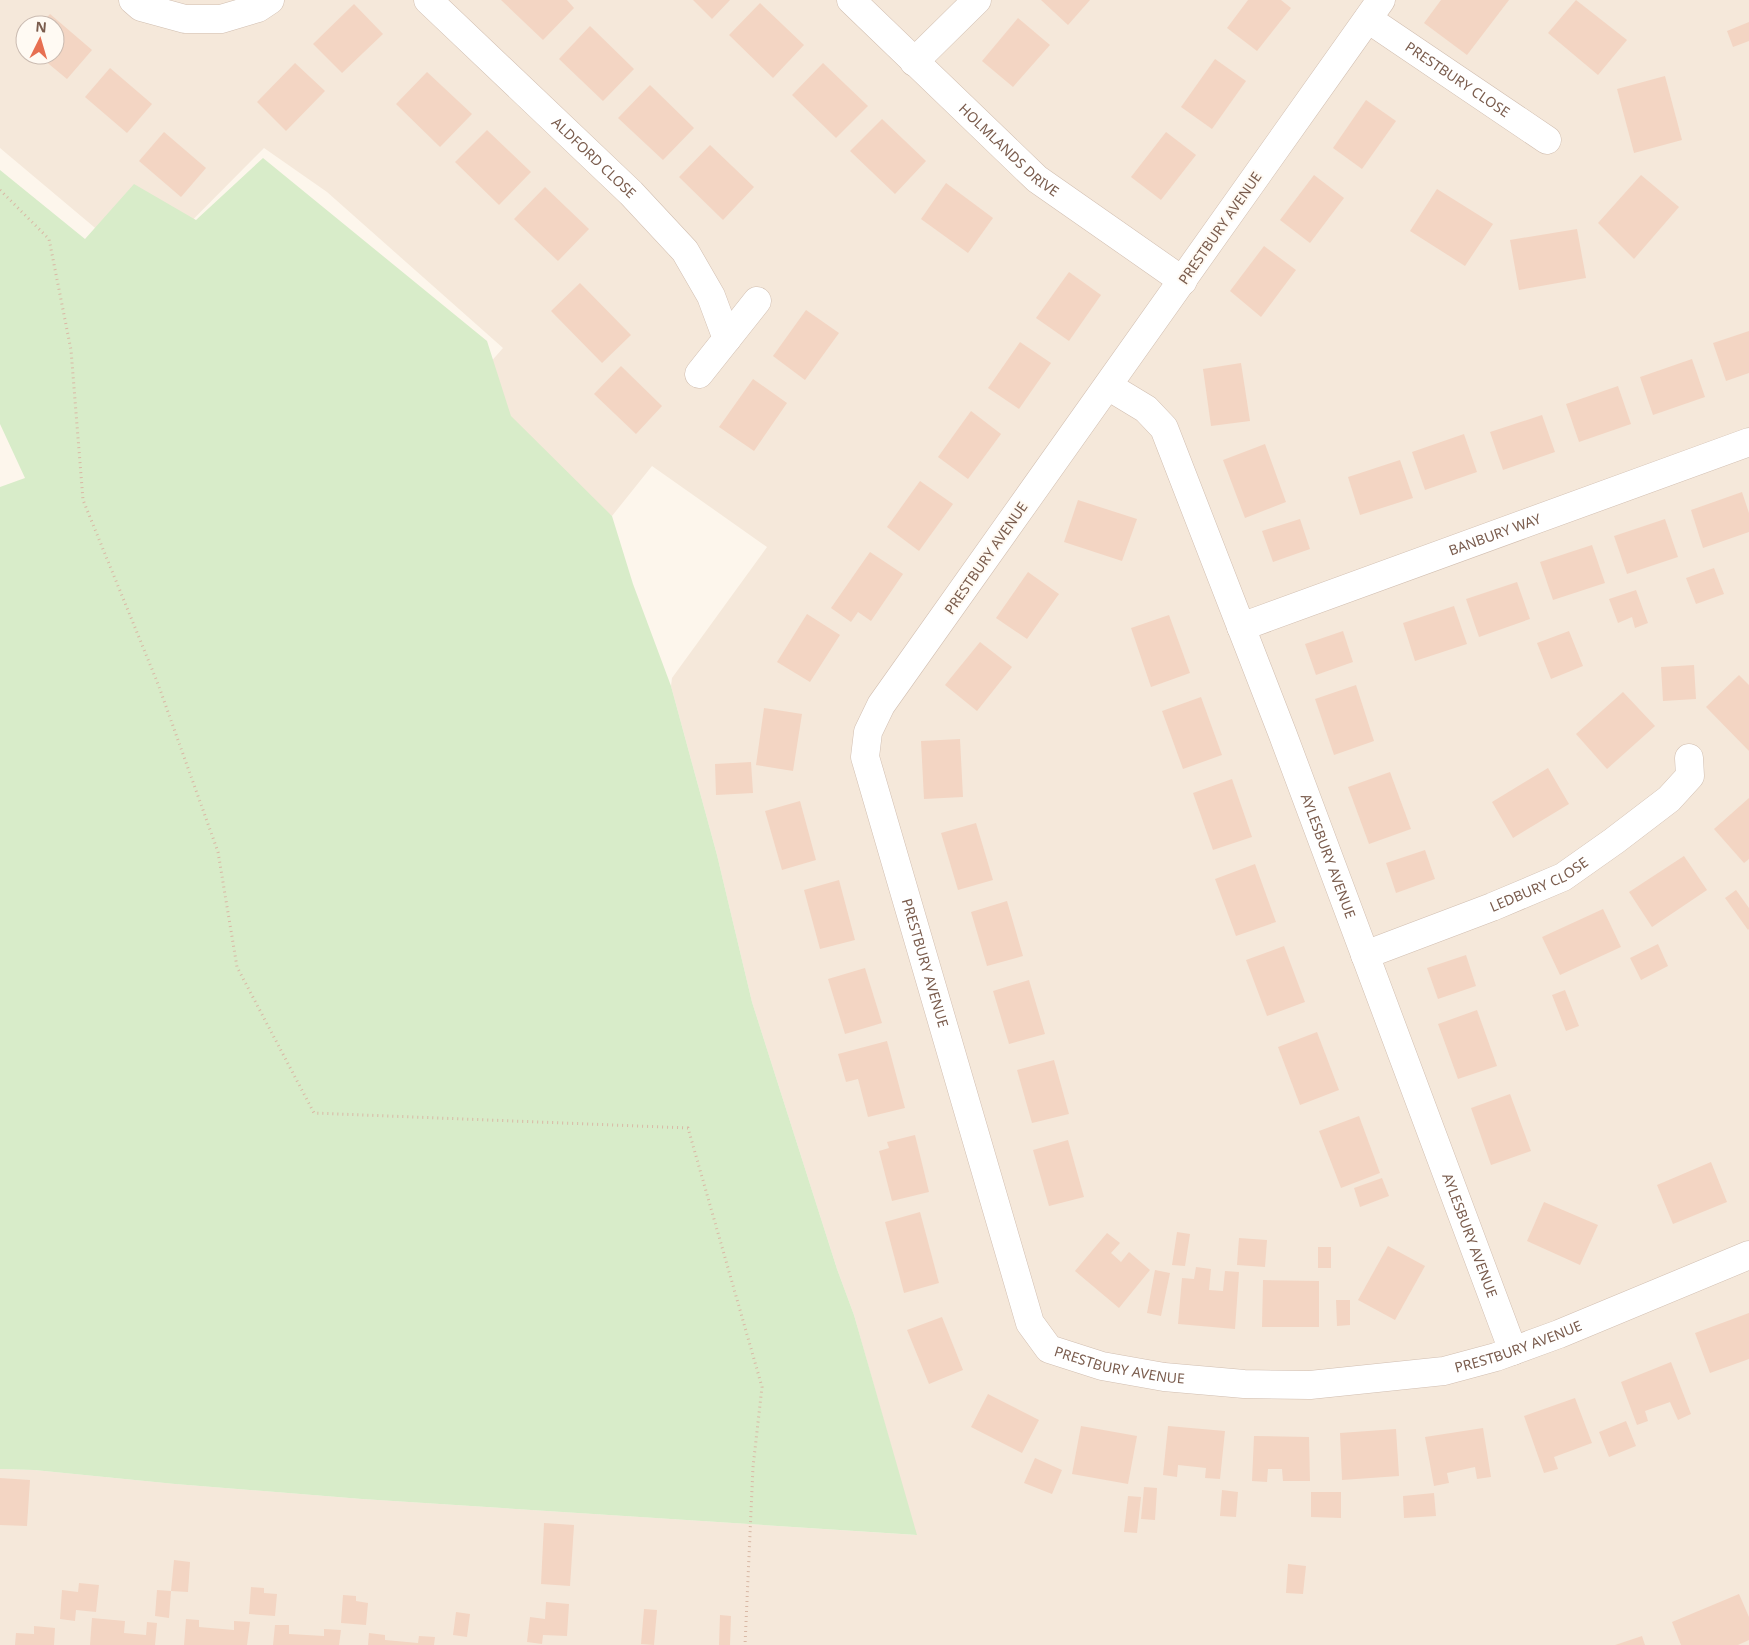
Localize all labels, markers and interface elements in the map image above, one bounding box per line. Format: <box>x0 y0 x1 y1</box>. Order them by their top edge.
north arrow <box>15 15 65 65</box>
text: N <box>35 17 48 37</box>
street label: PRESTBURY CLOSE <box>1402 37 1514 121</box>
street label: HOLMLANDS DRIVE <box>955 99 1063 201</box>
street label: ALDFORD CLOSE <box>548 113 641 202</box>
street label: PRESTBURY AVENUE <box>1174 168 1266 288</box>
street label: PRESTBURY AVENUE <box>940 498 1032 618</box>
street label: BANBURY WAY <box>1446 509 1543 560</box>
street label: AYLESBURY AVENUE <box>1297 791 1361 921</box>
street label: LEDBURY CLOSE <box>1487 852 1592 916</box>
street label: PRESTBURY AVENUE <box>898 896 953 1030</box>
street label: AYLESBURY AVENUE <box>1438 1170 1502 1300</box>
street label: PRESTBURY AVENUE <box>1452 1316 1585 1377</box>
street label: PRESTBURY AVENUE <box>1052 1341 1186 1388</box>

